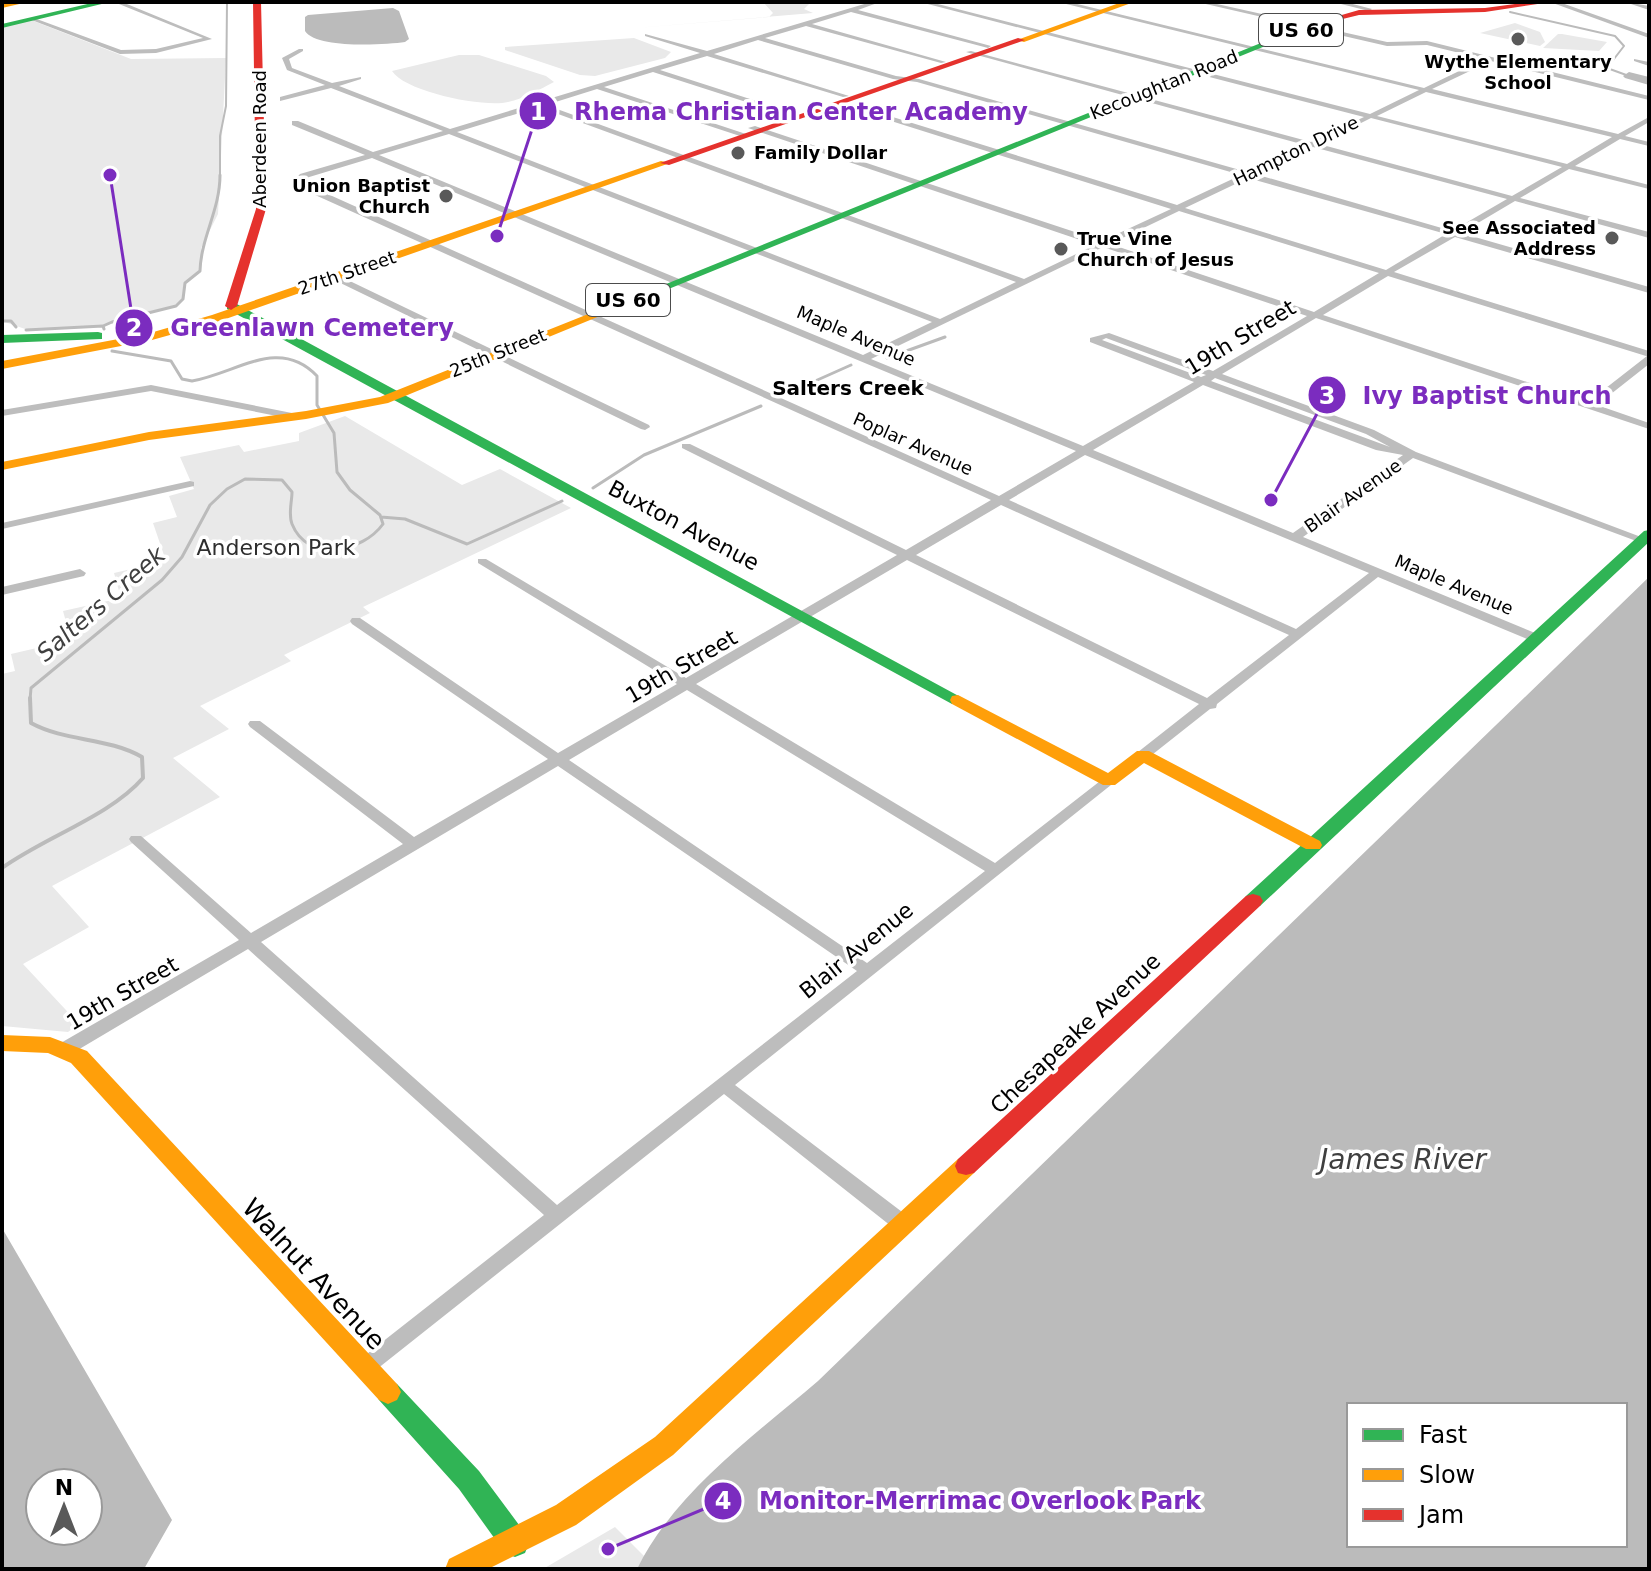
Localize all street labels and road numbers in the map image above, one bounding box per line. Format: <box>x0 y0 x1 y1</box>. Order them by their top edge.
road number: US 60 <box>1259 14 1343 46</box>
street label: Kecoughtan Road <box>1087 45 1241 124</box>
street label: Aberdeen Road <box>249 70 270 208</box>
street label: Hampton Drive <box>1230 111 1362 190</box>
street label: 27th Street <box>295 246 398 299</box>
road number: US 60 <box>586 284 670 316</box>
street label: 19th Street <box>1181 294 1300 380</box>
street label: Maple Avenue <box>794 301 919 370</box>
street label: 25th Street <box>447 324 549 381</box>
street label: Poplar Avenue <box>850 408 976 479</box>
street label: Blair Avenue <box>1300 454 1405 537</box>
street label: Buxton Avenue <box>604 475 763 576</box>
street label: Maple Avenue <box>1392 550 1517 619</box>
street label: 19th Street <box>621 624 742 708</box>
street label: Blair Avenue <box>795 897 918 1004</box>
street label: Chesapeake Avenue <box>985 948 1165 1119</box>
street label: 19th Street <box>62 951 183 1035</box>
street label: Walnut Avenue <box>236 1192 392 1356</box>

